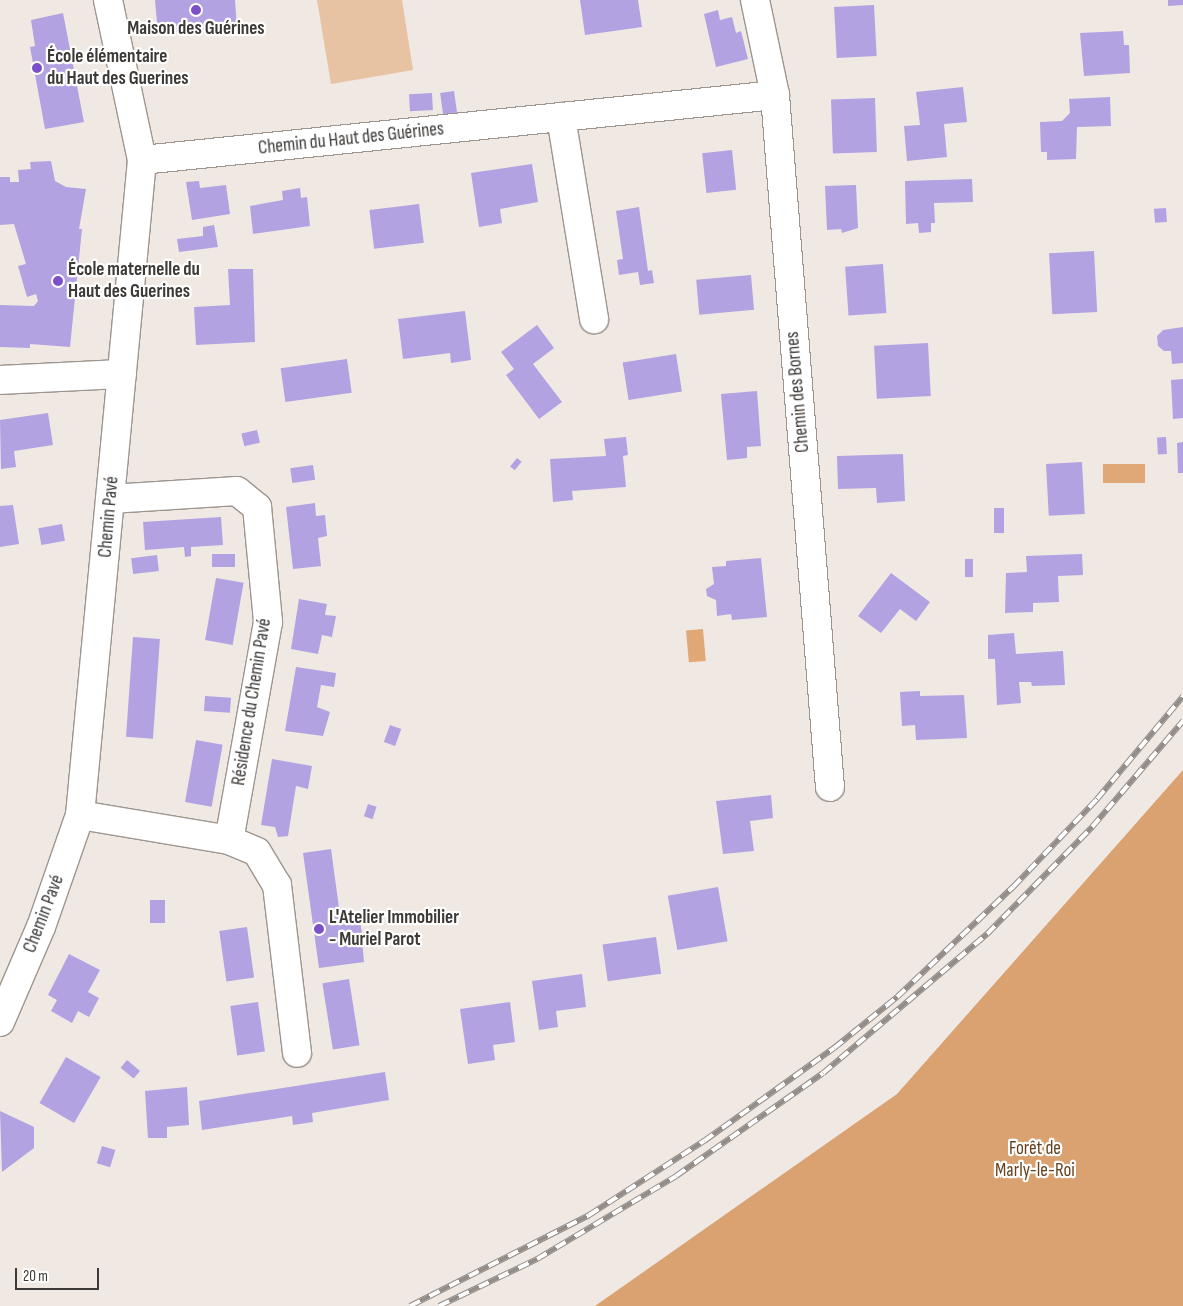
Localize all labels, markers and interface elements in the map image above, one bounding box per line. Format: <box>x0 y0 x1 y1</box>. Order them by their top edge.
marker: Maison des Guérines <box>190 4 202 16</box>
place label: Maison des Guérines <box>127 18 265 40</box>
place label: École élémentaire du Haut des Guerines <box>47 46 189 90</box>
marker: École élémentaire du Haut des Guerines <box>31 62 43 74</box>
street label: Chemin du Haut des Guérines <box>257 118 445 160</box>
place label: École maternelle du Haut des Guerines <box>68 259 200 303</box>
marker: École maternelle du Haut des Guerines <box>52 275 64 287</box>
street label: Chemin des Bornes <box>781 330 815 454</box>
street label: Chemin Pavé <box>94 475 124 559</box>
street label: Résidence du Chemin Pavé <box>228 617 276 787</box>
street label: Chemin Pavé <box>19 872 69 956</box>
place label: L'Atelier Immobilier - Muriel Parot <box>329 907 459 951</box>
marker: L'Atelier Immobilier - Muriel Parot <box>313 923 325 935</box>
park label: Forêt de Marly-le-Roi <box>995 1138 1075 1182</box>
scale bar <box>18 1258 101 1290</box>
text: 20 m <box>23 1267 48 1286</box>

